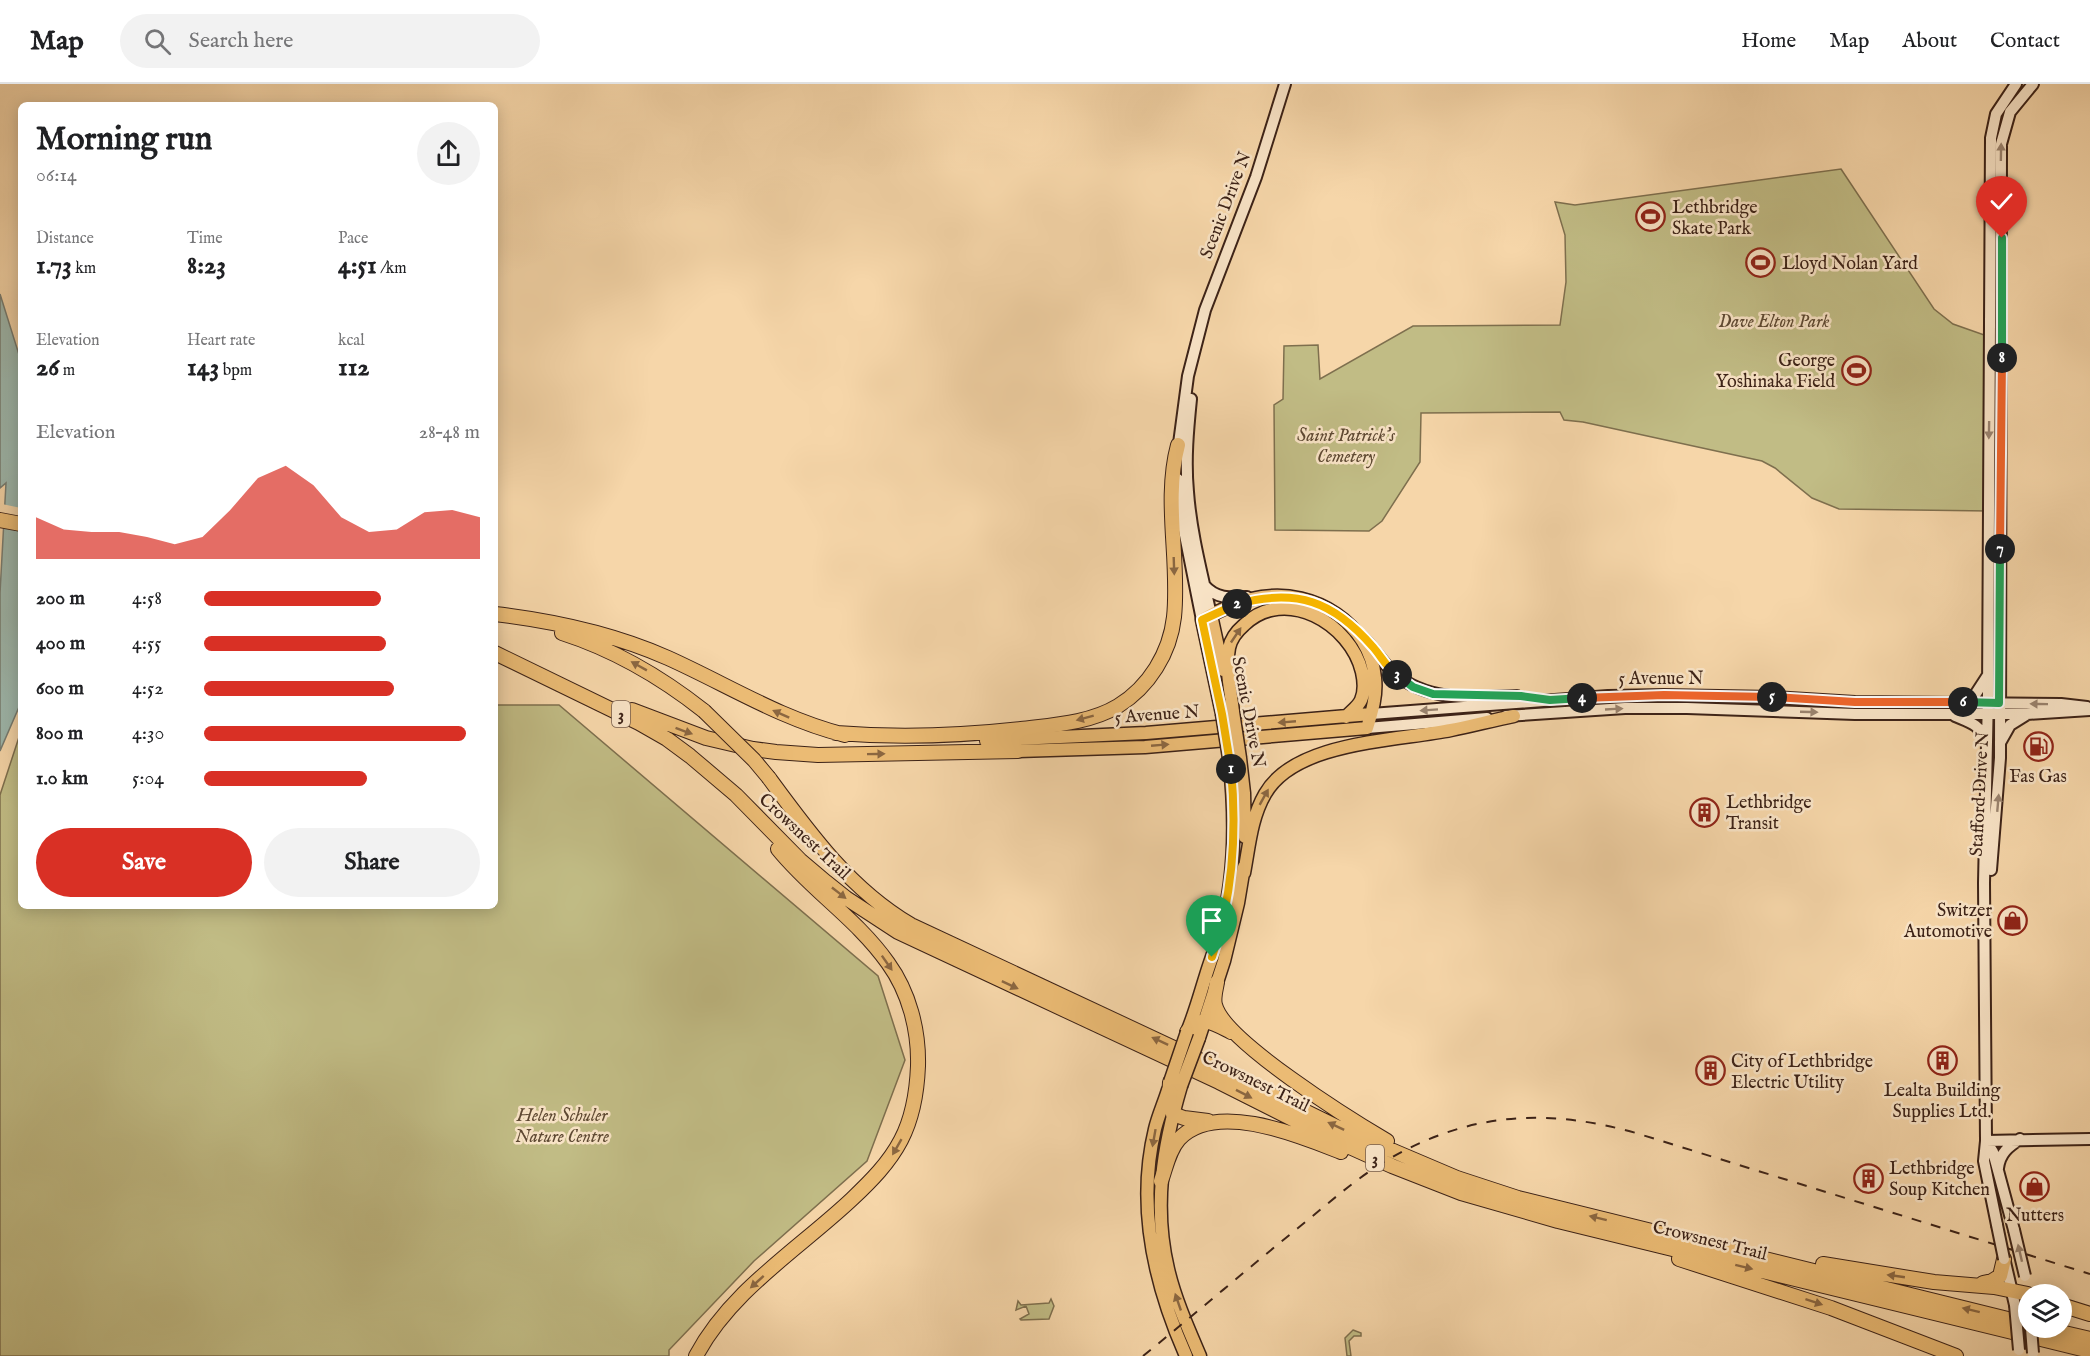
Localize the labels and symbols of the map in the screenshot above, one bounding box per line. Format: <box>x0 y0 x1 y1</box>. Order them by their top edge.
one-way arrow <box>1996 142 2006 161</box>
street label: Scenic Drive N <box>1195 148 1257 262</box>
pin <box>1976 176 2027 238</box>
place label: Lethbridge Skate Park <box>1672 197 1758 241</box>
sports icon: Lethbridge Skate Park <box>1635 201 1667 233</box>
sports icon: Lloyd Nolan Yard <box>1745 247 1777 279</box>
place label: Lloyd Nolan Yard <box>1782 253 1918 276</box>
park label: Dave Elton Park <box>1719 311 1829 334</box>
pin: 8 <box>1987 343 2017 373</box>
place label: George Yoshinaka Field <box>1716 350 1835 394</box>
sports icon: George Yoshinaka Field <box>1840 354 1872 386</box>
one-way arrow <box>1985 420 1994 439</box>
park label: Saint Patrick's Cemetery <box>1297 425 1396 469</box>
pin: 7 <box>1985 534 2015 564</box>
one-way arrow <box>1170 556 1179 575</box>
pin: 2 <box>1222 589 1252 619</box>
one-way arrow <box>1230 627 1241 643</box>
street label: Scenic Drive N <box>1225 655 1270 770</box>
pin: 3 <box>1382 660 1412 690</box>
one-way arrow <box>630 661 647 671</box>
street label: 5 Avenue N <box>1619 668 1704 691</box>
pin: 5 <box>1757 682 1787 712</box>
pin: 4 <box>1567 683 1597 713</box>
pin: 6 <box>1948 687 1978 717</box>
one-way arrow <box>2030 699 2049 708</box>
road number: 3 <box>612 701 630 727</box>
street label: 5 Avenue N <box>1114 701 1201 730</box>
one-way arrow <box>1604 704 1623 713</box>
one-way arrow <box>1419 705 1438 715</box>
one-way arrow <box>1799 708 1818 717</box>
one-way arrow <box>772 709 789 718</box>
one-way arrow <box>1076 714 1094 724</box>
one-way arrow <box>1278 717 1297 727</box>
one-way arrow <box>676 726 694 736</box>
street label: Stafford Drive N <box>1966 731 1995 857</box>
fuel station icon: Fas Gas <box>2022 731 2054 763</box>
one-way arrow <box>1151 740 1170 750</box>
one-way arrow <box>867 749 886 759</box>
pin: 1 <box>1216 754 1246 784</box>
place label: Fas Gas <box>2009 766 2067 789</box>
one-way arrow <box>1259 788 1269 805</box>
street label: Crowsnest Trail <box>753 789 855 886</box>
place label: Lethbridge Transit <box>1726 792 1812 836</box>
one-way arrow <box>1993 793 2002 812</box>
building icon: Lethbridge Transit <box>1689 796 1721 828</box>
one-way arrow <box>832 886 847 898</box>
pin <box>1186 895 1237 957</box>
place label: Switzer Automotive <box>1903 900 1992 944</box>
shop icon: Switzer Automotive <box>1997 904 2029 936</box>
one-way arrow <box>881 954 893 970</box>
one-way arrow <box>1002 980 1020 990</box>
one-way arrow <box>1151 1037 1169 1047</box>
building icon: Lealta Building Supplies Ltd. <box>1926 1045 1958 1077</box>
street label: Crowsnest Trail <box>1198 1046 1313 1118</box>
place label: City of Lethbridge Electric Utility <box>1731 1051 1873 1095</box>
building icon: City of Lethbridge Electric Utility <box>1694 1055 1726 1087</box>
place label: Lealta Building Supplies Ltd. <box>1884 1080 2000 1124</box>
one-way arrow <box>1235 1089 1253 1099</box>
park label: Helen Schuler Nature Centre <box>515 1105 609 1149</box>
one-way arrow <box>1327 1122 1344 1131</box>
one-way arrow <box>1149 1129 1158 1148</box>
one-way arrow <box>891 1139 902 1155</box>
road number: 3 <box>1366 1145 1384 1171</box>
place label: Lethbridge Soup Kitchen <box>1889 1158 1990 1202</box>
building icon: Lethbridge Soup Kitchen <box>1852 1162 1884 1194</box>
shop icon: Nutters <box>2019 1170 2051 1202</box>
place label: Nutters <box>2006 1205 2064 1228</box>
one-way arrow <box>1589 1212 1608 1222</box>
street label: Crowsnest Trail <box>1650 1216 1769 1267</box>
one-way arrow <box>2014 1244 2024 1262</box>
one-way arrow <box>1735 1262 1753 1272</box>
one-way arrow <box>1886 1272 1905 1281</box>
one-way arrow <box>750 1275 765 1288</box>
one-way arrow <box>1173 1293 1183 1311</box>
one-way arrow <box>1805 1298 1823 1307</box>
one-way arrow <box>1962 1304 1980 1314</box>

